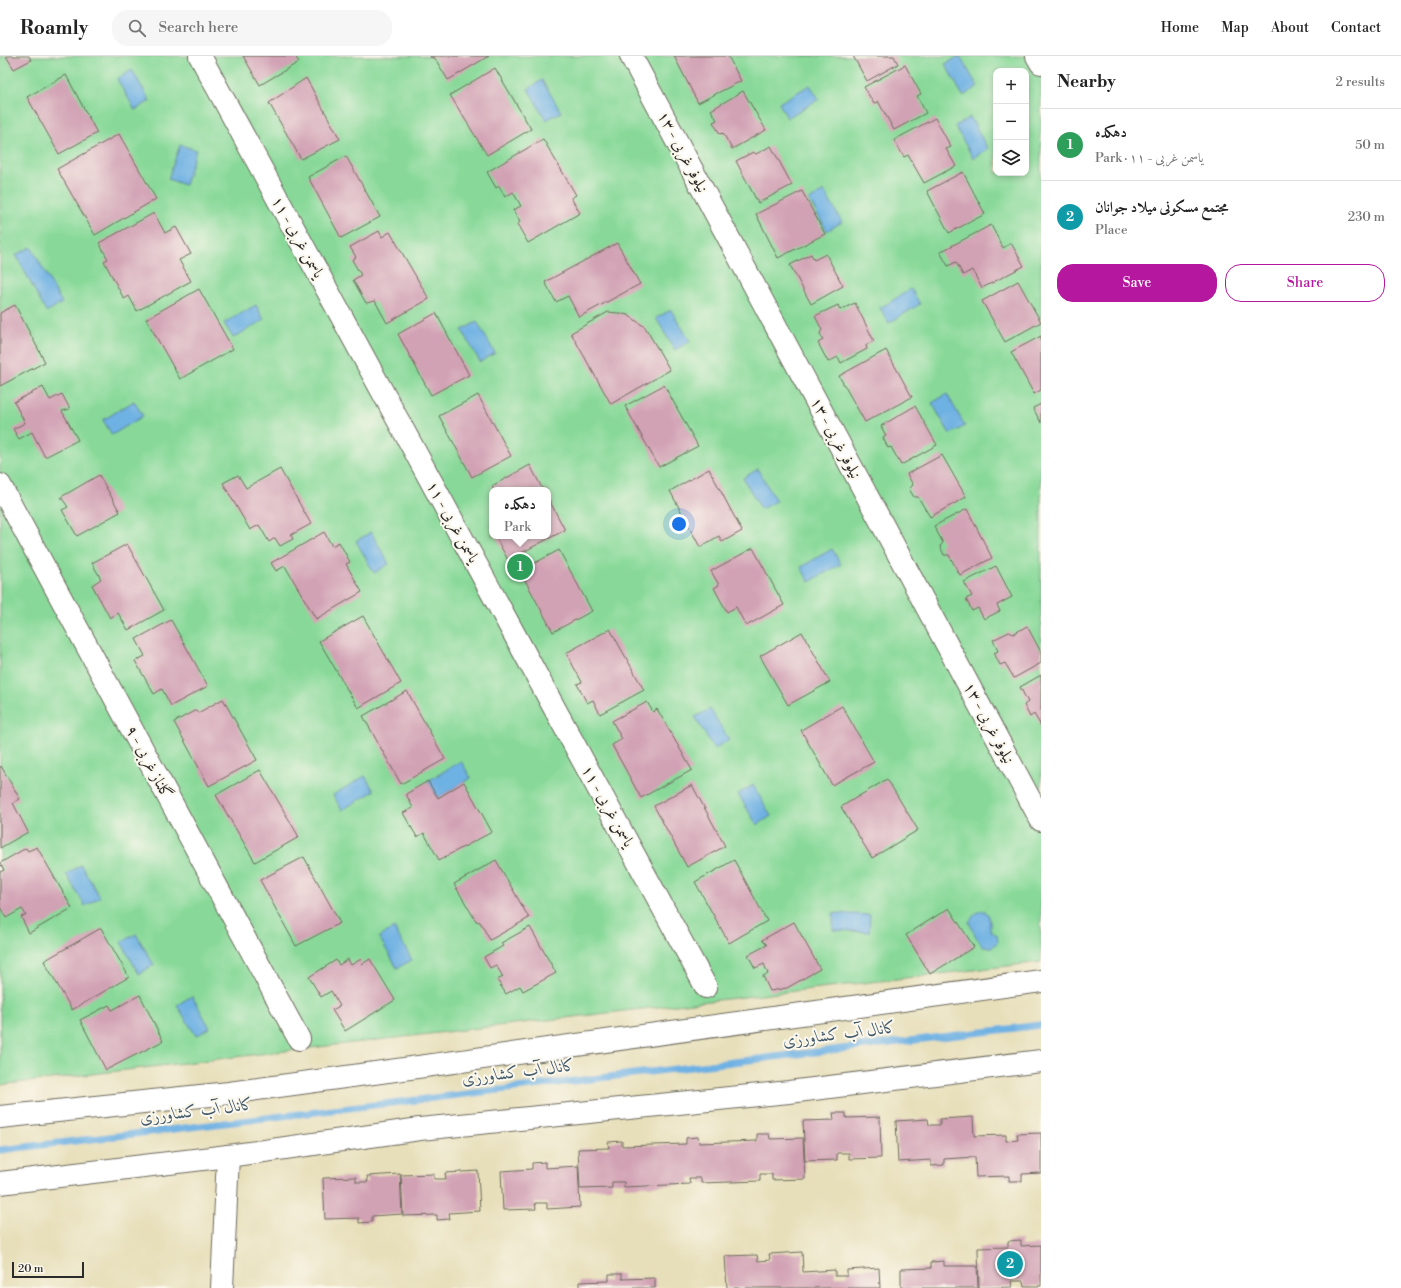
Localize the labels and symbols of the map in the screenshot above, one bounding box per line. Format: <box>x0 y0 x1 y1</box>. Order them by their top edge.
street label: نیلوفر غربی - ۱۳ <box>652 108 713 197</box>
street label: یاسمن غربی - ۱۱ <box>266 192 329 283</box>
street label: نیلوفر غربی - ۱۳ <box>805 394 866 483</box>
street label: یاسمن غربی - ۱۱ <box>421 477 484 568</box>
your location <box>669 514 689 534</box>
pin: 1 <box>507 552 533 582</box>
street label: نیلوفر غربی - ۱۳ <box>958 679 1019 768</box>
street label: گلناز غربی - ۹ <box>120 722 177 803</box>
street label: یاسمن غربی - ۱۱ <box>576 761 639 852</box>
water label: کانال آب کشاورزی <box>782 1016 898 1052</box>
water label: کانال آب کشاورزی <box>461 1054 577 1090</box>
water label: کانال آب کشاورزی <box>139 1093 255 1129</box>
pin: 2 <box>997 1249 1023 1279</box>
scale bar <box>12 1260 84 1279</box>

